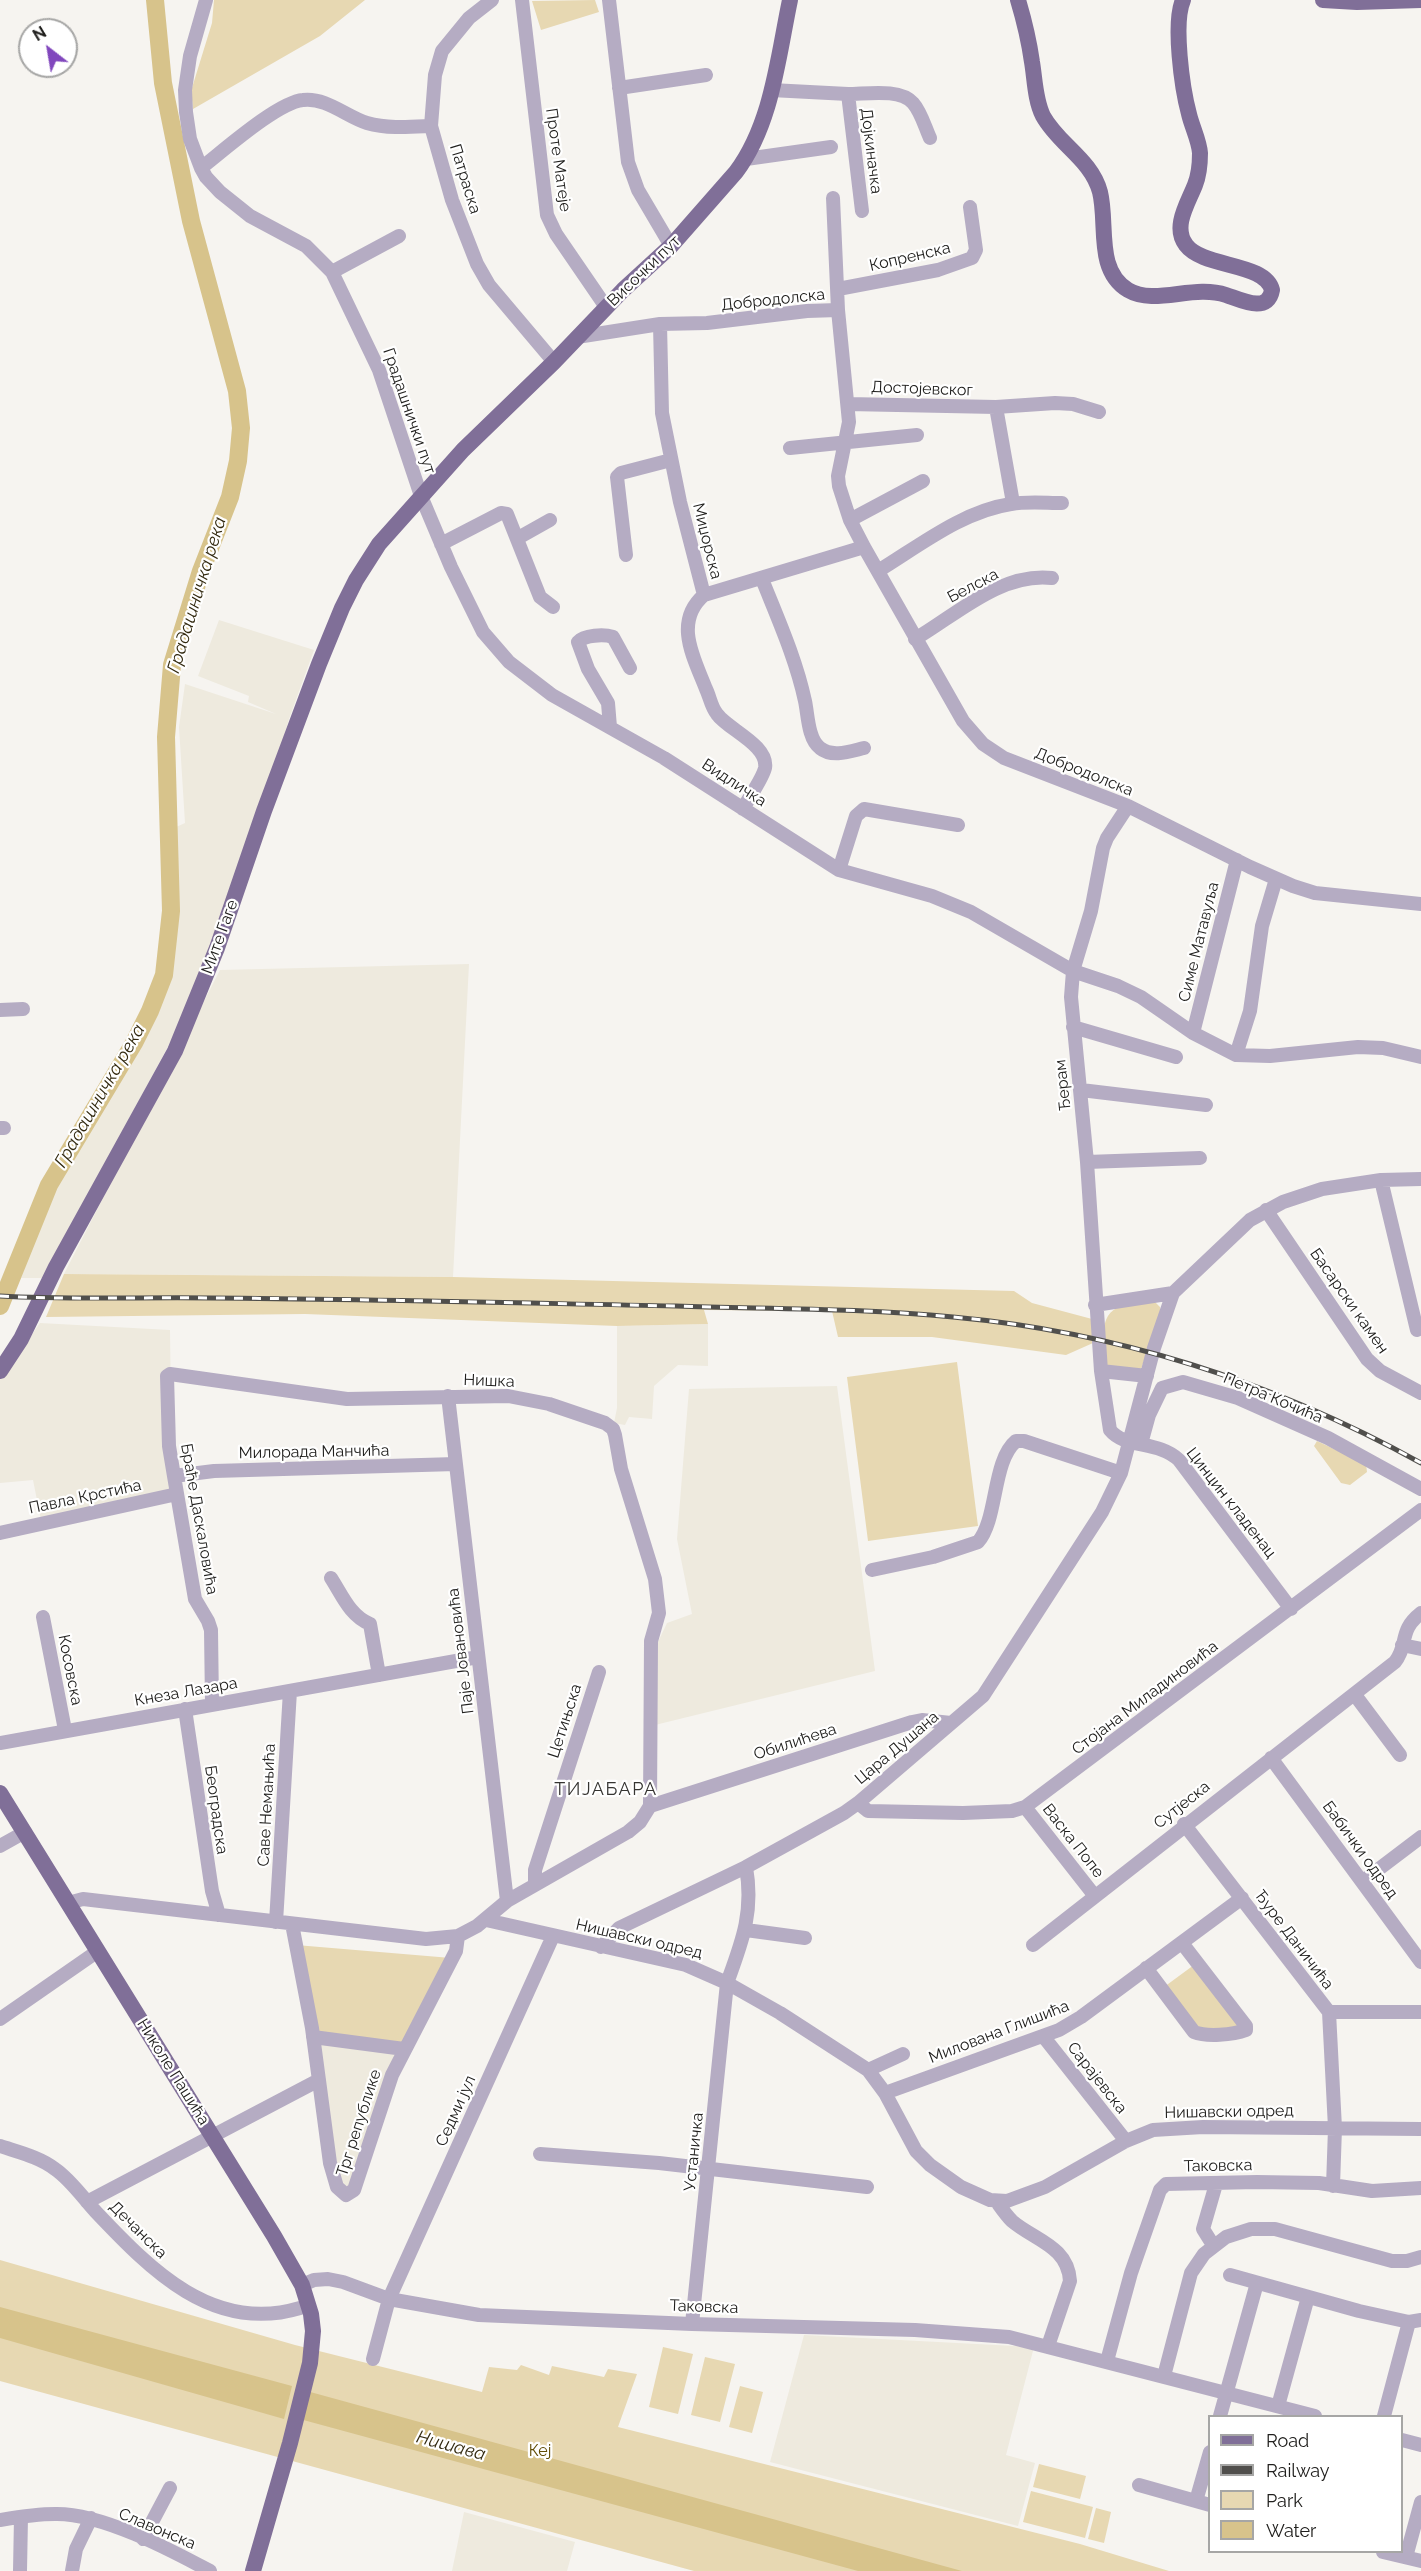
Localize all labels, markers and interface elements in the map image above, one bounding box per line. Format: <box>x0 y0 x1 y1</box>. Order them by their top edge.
north arrow <box>18 18 78 78</box>
text: N <box>29 23 50 45</box>
street label: Проте Матеје <box>541 107 575 213</box>
street label: Дојкиначка <box>856 107 886 195</box>
street label: Патраска <box>445 142 485 216</box>
street label: Височки пут <box>604 231 684 311</box>
street label: Копренска <box>868 238 952 276</box>
street label: Добродолска <box>720 285 826 315</box>
street label: Градашнички пут <box>378 345 440 477</box>
street label: Достојевског <box>871 378 973 400</box>
street label: Миџорска <box>688 501 726 581</box>
water label: Градашничка река <box>163 514 231 676</box>
street label: Белска <box>944 565 1002 607</box>
street label: Добродолска <box>1032 744 1136 800</box>
street label: Видличка <box>698 755 770 811</box>
street label: Симе Матавуља <box>1175 880 1223 1004</box>
street label: Мите Гаге <box>198 897 242 977</box>
water label: Градашничка река <box>50 1021 150 1171</box>
street label: Ђерам <box>1051 1059 1075 1111</box>
street label: Басарски камен <box>1306 1245 1392 1357</box>
street label: Петра Кочића <box>1220 1368 1326 1428</box>
street label: Нишка <box>463 1371 515 1391</box>
street label: Милорада Манчића <box>239 1441 389 1463</box>
street label: Браће Даскаловића <box>176 1442 222 1596</box>
street label: Цинцин кладенац <box>1182 1444 1280 1562</box>
street label: Павла Крстића <box>27 1476 143 1518</box>
street label: Паје Јовановића <box>444 1587 478 1715</box>
street label: Косовска <box>54 1633 86 1707</box>
street label: Стојана Миладиновића <box>1068 1637 1222 1759</box>
street label: Кнеза Лазара <box>133 1674 239 1710</box>
street label: Цетињска <box>544 1681 586 1761</box>
street label: Цара Душана <box>851 1707 943 1789</box>
street label: Обилићева <box>751 1720 839 1764</box>
street label: Саве Немањића <box>254 1743 280 1867</box>
street label: Београдска <box>200 1764 232 1856</box>
street label: Сутјеска <box>1150 1777 1214 1833</box>
district label: ТИЈАБАРА <box>554 1779 658 1801</box>
street label: Бабички одред <box>1318 1797 1402 1903</box>
street label: Васка Попе <box>1038 1800 1108 1882</box>
street label: Ђуре Даничића <box>1250 1887 1338 1993</box>
street label: Нишавски одред <box>574 1915 704 1963</box>
street label: Милована Глишића <box>926 1996 1072 2068</box>
street label: Николе Пашића <box>133 2015 213 2129</box>
street label: Сарајевска <box>1063 2038 1131 2118</box>
street label: Трг републике <box>333 2067 385 2179</box>
street label: Седми јул <box>432 2072 480 2150</box>
street label: Нишавски одред <box>1164 2101 1294 2123</box>
street label: Устаничка <box>680 2112 708 2192</box>
street label: Таковска <box>1184 2156 1252 2176</box>
street label: Дечанска <box>105 2197 171 2263</box>
street label: Таковска <box>669 2296 739 2318</box>
legend <box>1208 2415 1403 2553</box>
water label: Нишава <box>414 2426 488 2466</box>
text: Road <box>1266 2430 1309 2451</box>
park label: Кеј <box>529 2441 551 2461</box>
text: Railway <box>1266 2460 1330 2481</box>
text: Park <box>1266 2490 1303 2511</box>
street label: Славонска <box>116 2504 198 2554</box>
text: Water <box>1266 2520 1316 2541</box>

